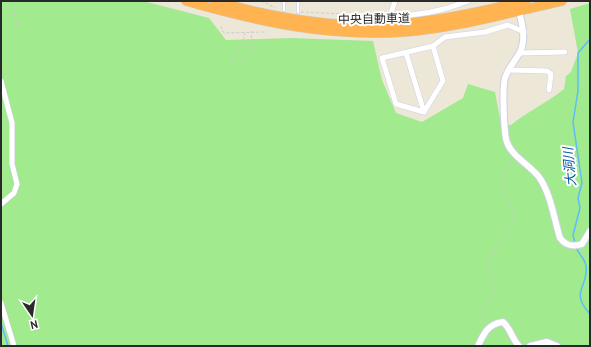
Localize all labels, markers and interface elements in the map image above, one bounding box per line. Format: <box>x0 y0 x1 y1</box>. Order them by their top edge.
street label: 中央自動車道 <box>338 10 410 27</box>
water label: 大洞川 <box>559 145 580 187</box>
north arrow <box>12 295 52 335</box>
text: N <box>29 317 39 332</box>

